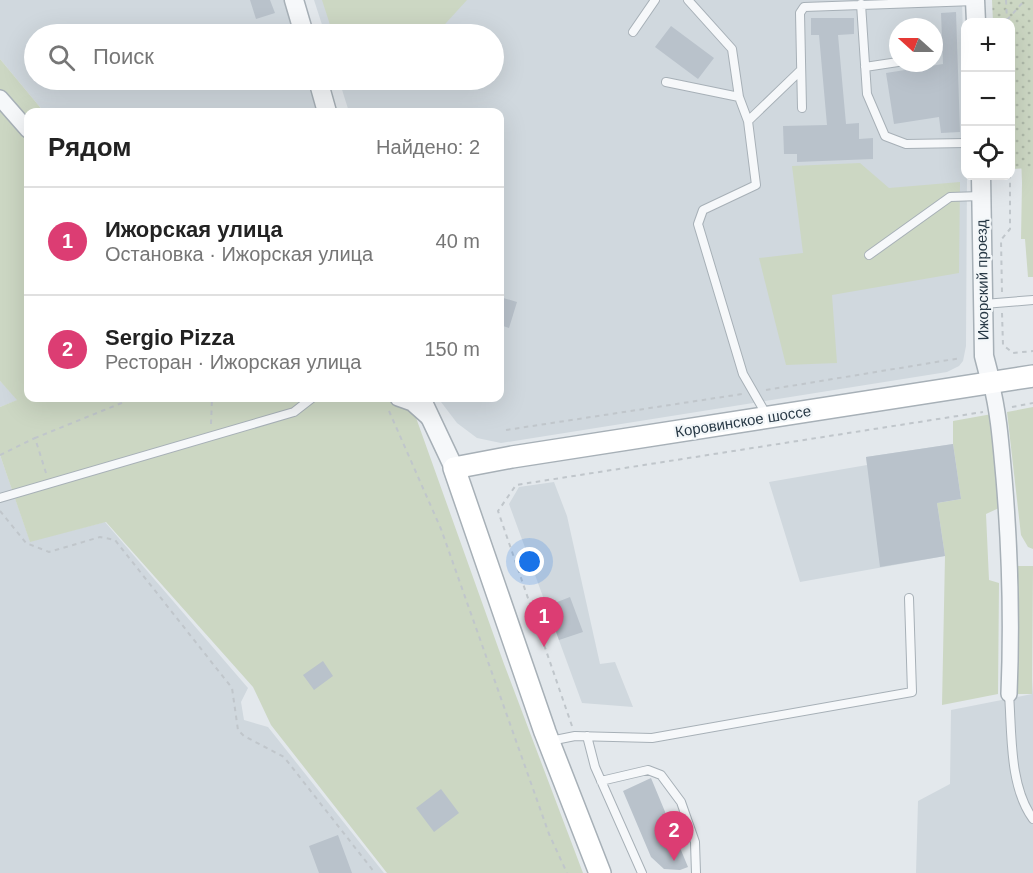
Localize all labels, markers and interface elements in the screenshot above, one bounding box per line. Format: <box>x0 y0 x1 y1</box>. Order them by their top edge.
north arrow <box>889 18 943 72</box>
map controls <box>961 18 1015 180</box>
button: + <box>961 18 1015 72</box>
search box <box>24 24 504 90</box>
icon: search <box>45 41 78 74</box>
text: Поиск <box>93 44 154 69</box>
button: − <box>961 72 1015 126</box>
button: locate <box>961 126 1015 180</box>
text: Рядом <box>48 132 131 162</box>
text: Найдено: 2 <box>376 136 480 158</box>
text: Ижорская улица <box>105 217 283 242</box>
street label: Ижорский проезд <box>972 219 992 340</box>
text: 1 <box>62 230 73 252</box>
text: 40 m <box>436 230 480 252</box>
text: Остановка · Ижорская улица <box>105 243 373 265</box>
text: Sergio Pizza <box>105 325 235 350</box>
text: 2 <box>62 338 73 360</box>
text: 150 m <box>424 338 480 360</box>
text: Ресторан · Ижорская улица <box>105 351 361 373</box>
street label: Коровинское шоссе <box>674 402 812 440</box>
your location <box>515 547 544 576</box>
pin: 1 <box>524 598 564 647</box>
pin: 2 <box>654 812 694 861</box>

